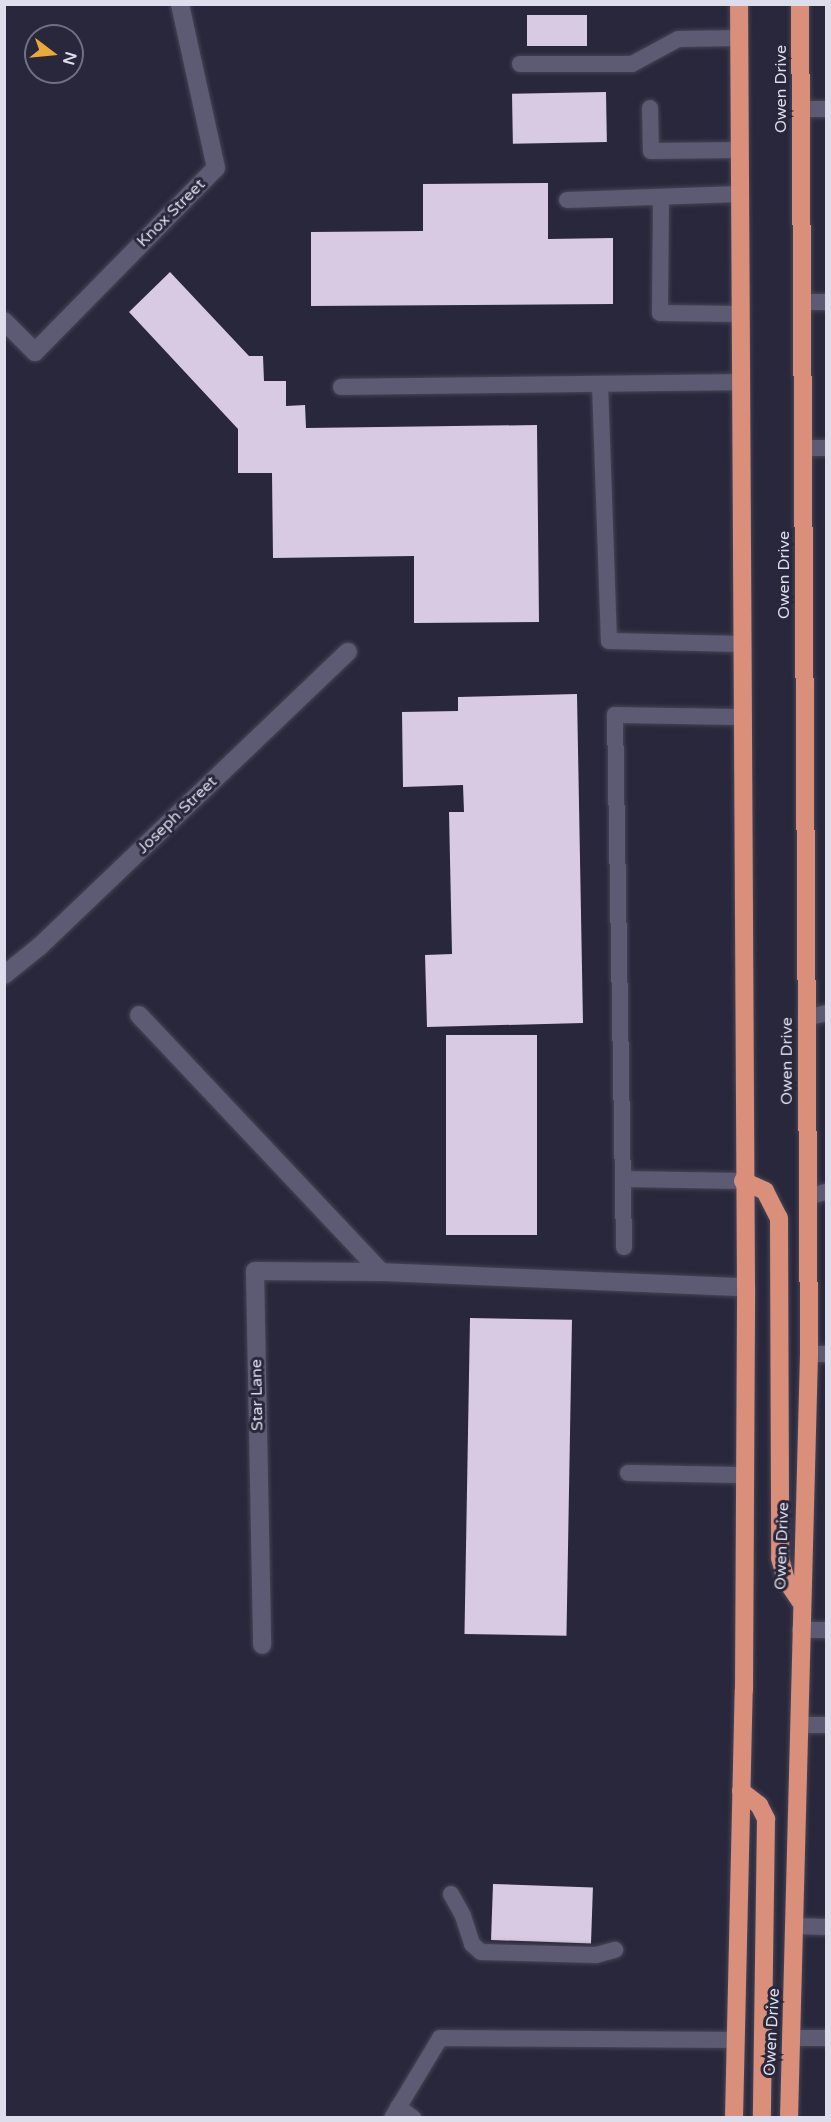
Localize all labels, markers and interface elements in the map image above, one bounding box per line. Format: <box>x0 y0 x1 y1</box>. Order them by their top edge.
north arrow <box>24 24 84 84</box>
street label: Owen Drive <box>771 45 791 133</box>
text: N <box>58 49 81 67</box>
street label: Knox Street <box>133 175 209 251</box>
street label: Owen Drive <box>774 531 794 619</box>
street label: Joseph Street <box>133 772 221 858</box>
street label: Owen Drive <box>777 1017 797 1105</box>
street label: Star Lane <box>247 1359 267 1431</box>
street label: Owen Drive <box>771 1502 793 1590</box>
street label: Owen Drive <box>760 1988 784 2076</box>

